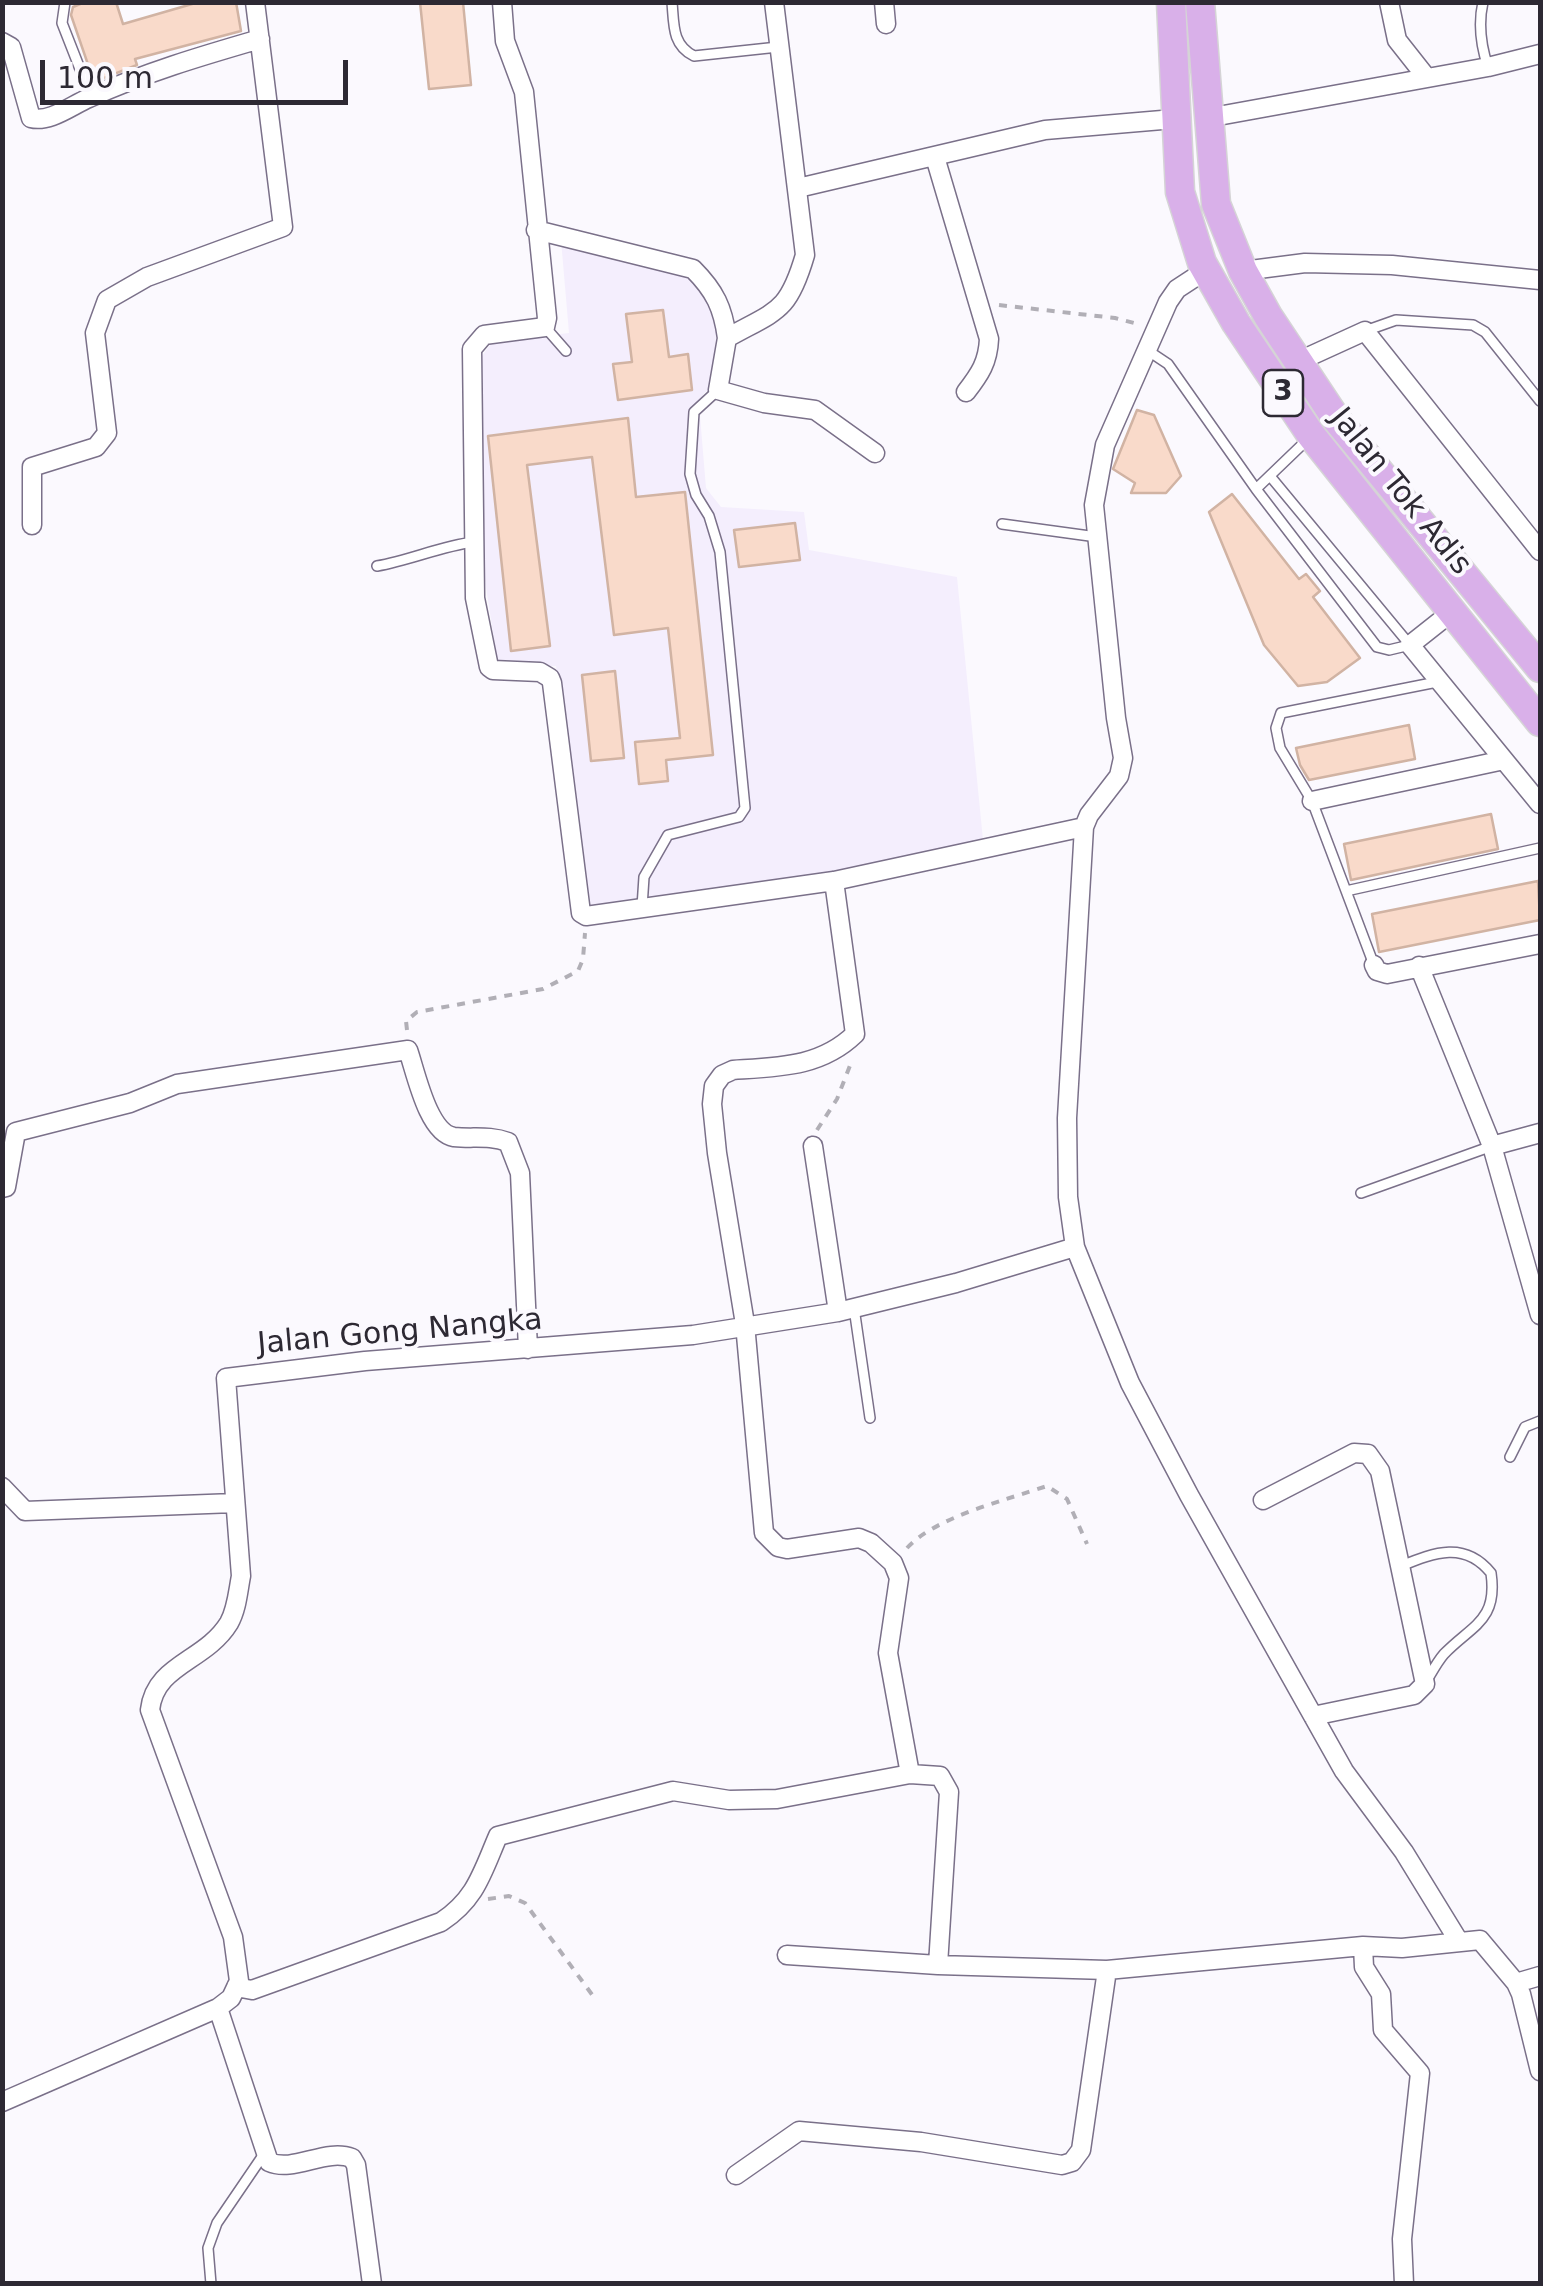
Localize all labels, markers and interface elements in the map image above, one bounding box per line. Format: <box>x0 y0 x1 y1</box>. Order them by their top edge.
scale bar <box>45 40 352 102</box>
text: 100 m <box>57 60 153 95</box>
road number: 3 <box>1263 370 1303 416</box>
street label: Jalan Tok Adis <box>1322 401 1478 583</box>
street label: Jalan Gong Nangka <box>256 1303 544 1363</box>

